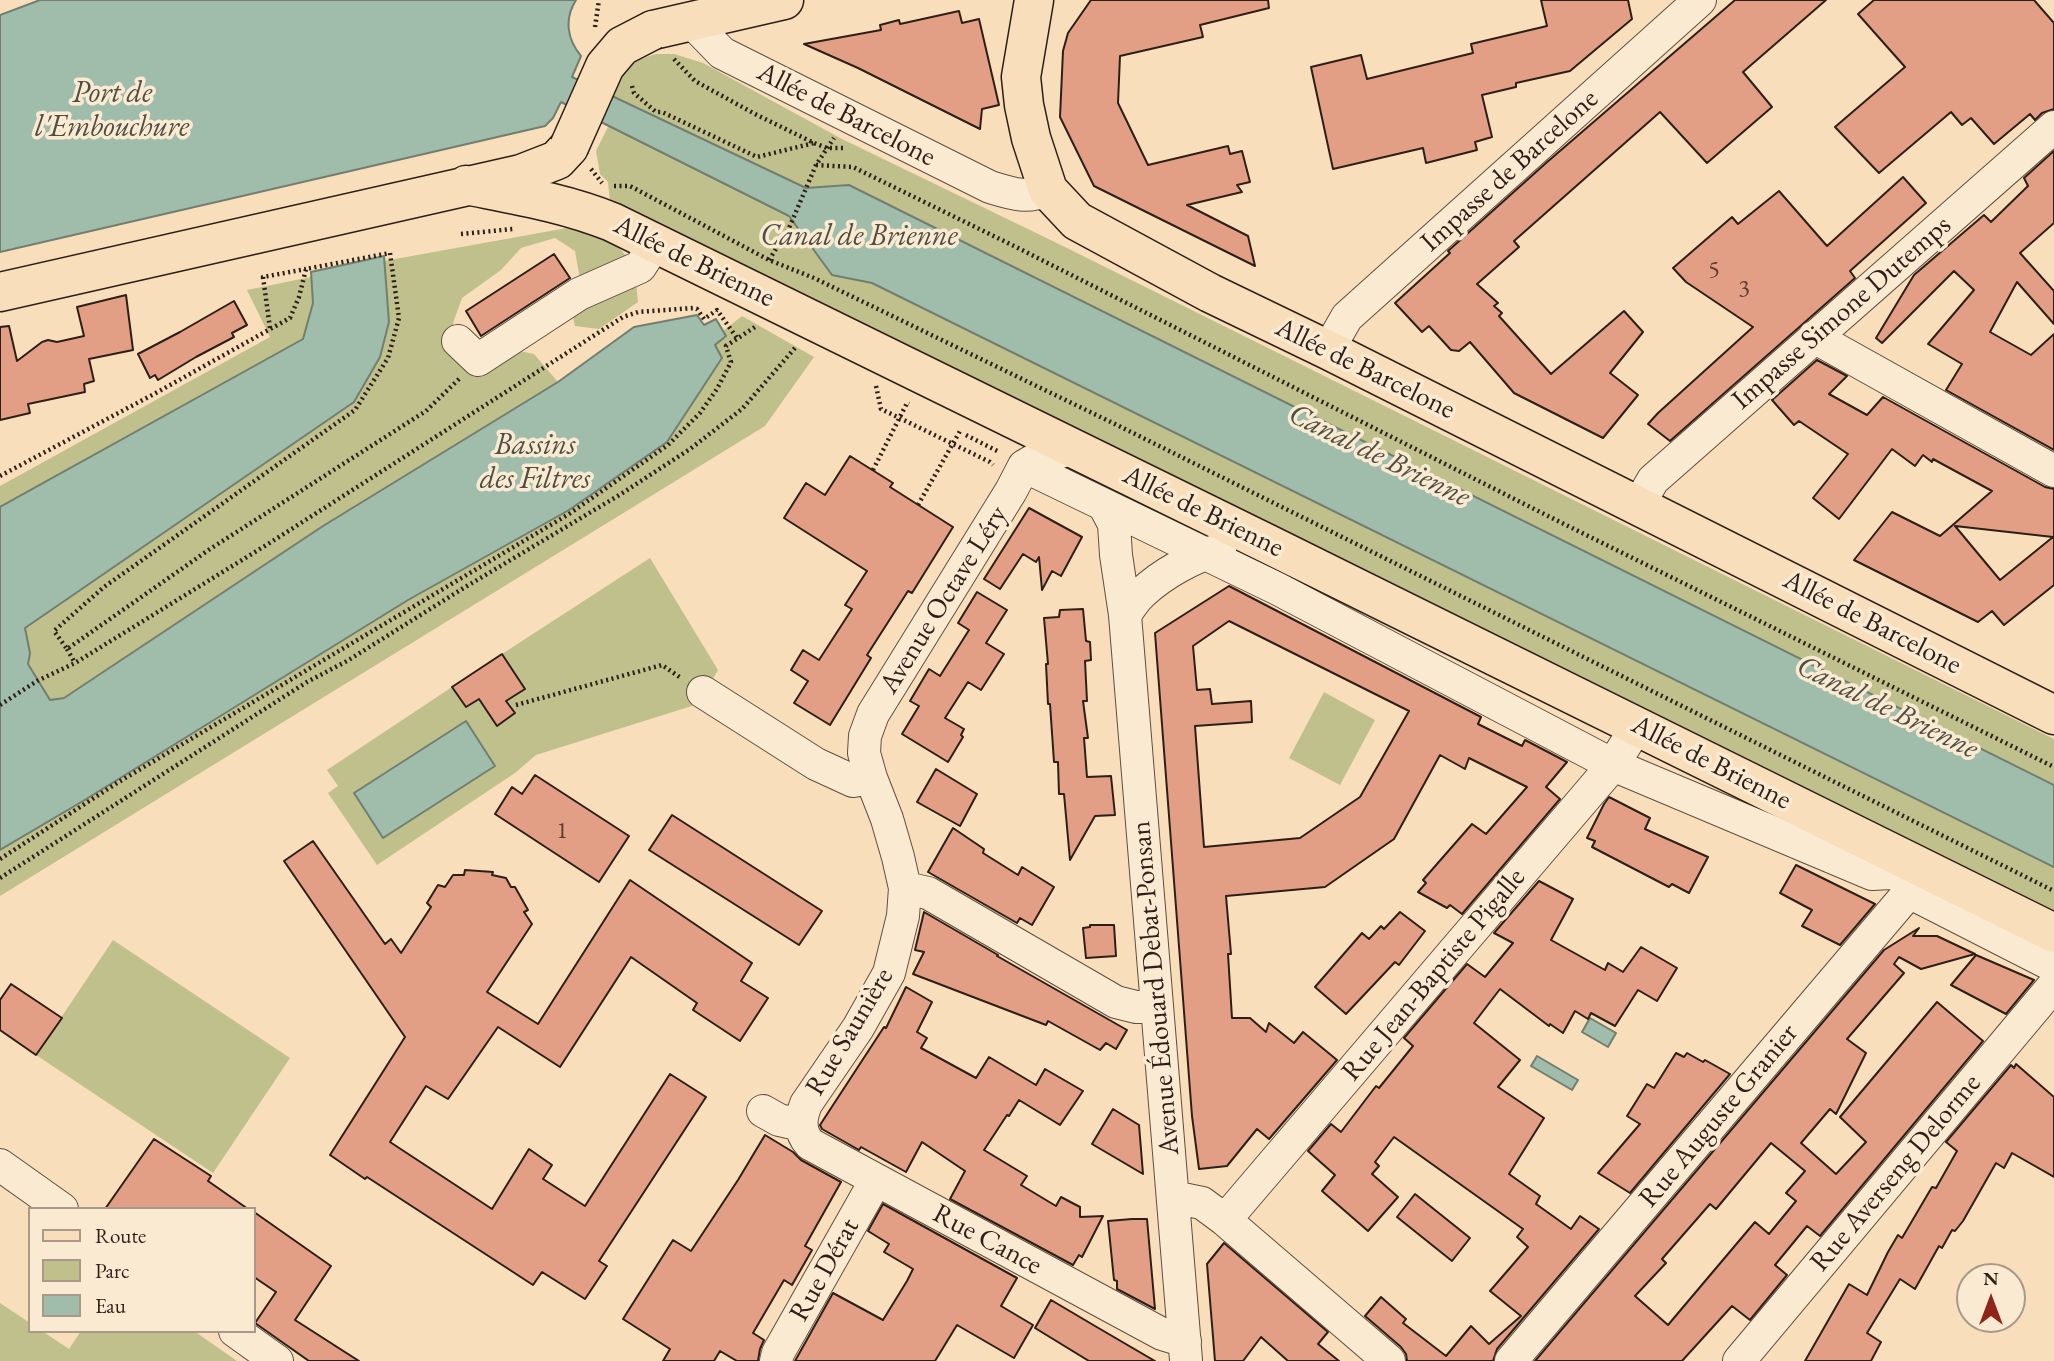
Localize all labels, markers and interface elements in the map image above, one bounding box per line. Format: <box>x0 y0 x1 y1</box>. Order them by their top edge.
street label: Allée de Barcelone <box>751 56 941 174</box>
water label: Port de l'Embouchure <box>35 76 189 146</box>
street label: Impasse de Barcelone <box>1415 83 1605 259</box>
street label: Allée de Brienne <box>608 209 780 315</box>
street label: Impasse Simone Dutemps <box>1726 209 1958 417</box>
water label: Canal de Brienne <box>760 219 958 255</box>
house number: 5 <box>1708 256 1720 284</box>
house number: 3 <box>1738 275 1750 303</box>
street label: Allée de Barcelone <box>1270 311 1460 427</box>
water label: Canal de Brienne <box>1282 397 1476 515</box>
water label: Bassins des Filtres <box>480 428 590 498</box>
street label: Allée de Brienne <box>1117 459 1289 565</box>
street label: Avenue Octave Léry <box>873 500 1015 700</box>
street label: Allée de Barcelone <box>1777 564 1967 682</box>
water label: Canal de Brienne <box>1790 649 1984 767</box>
street label: Allée de Brienne <box>1626 708 1796 818</box>
house number: 1 <box>556 817 568 845</box>
street label: Avenue Édouard Debat-Ponsan <box>1125 819 1187 1157</box>
street label: Rue Jean-Baptiste Pigalle <box>1335 862 1533 1088</box>
street label: Rue Saunière <box>799 962 901 1102</box>
street label: Rue Auguste Granier <box>1632 1017 1806 1215</box>
street label: Rue Averseng Delorme <box>1804 1067 1988 1279</box>
street label: Rue Cance <box>927 1197 1047 1283</box>
legend <box>28 1207 256 1333</box>
street label: Rue Dérat <box>783 1213 867 1327</box>
text: Route <box>95 1222 146 1249</box>
text: Parc <box>95 1257 129 1284</box>
north arrow <box>1956 1263 2026 1333</box>
text: N <box>1983 1266 1999 1291</box>
text: Eau <box>95 1292 126 1319</box>

